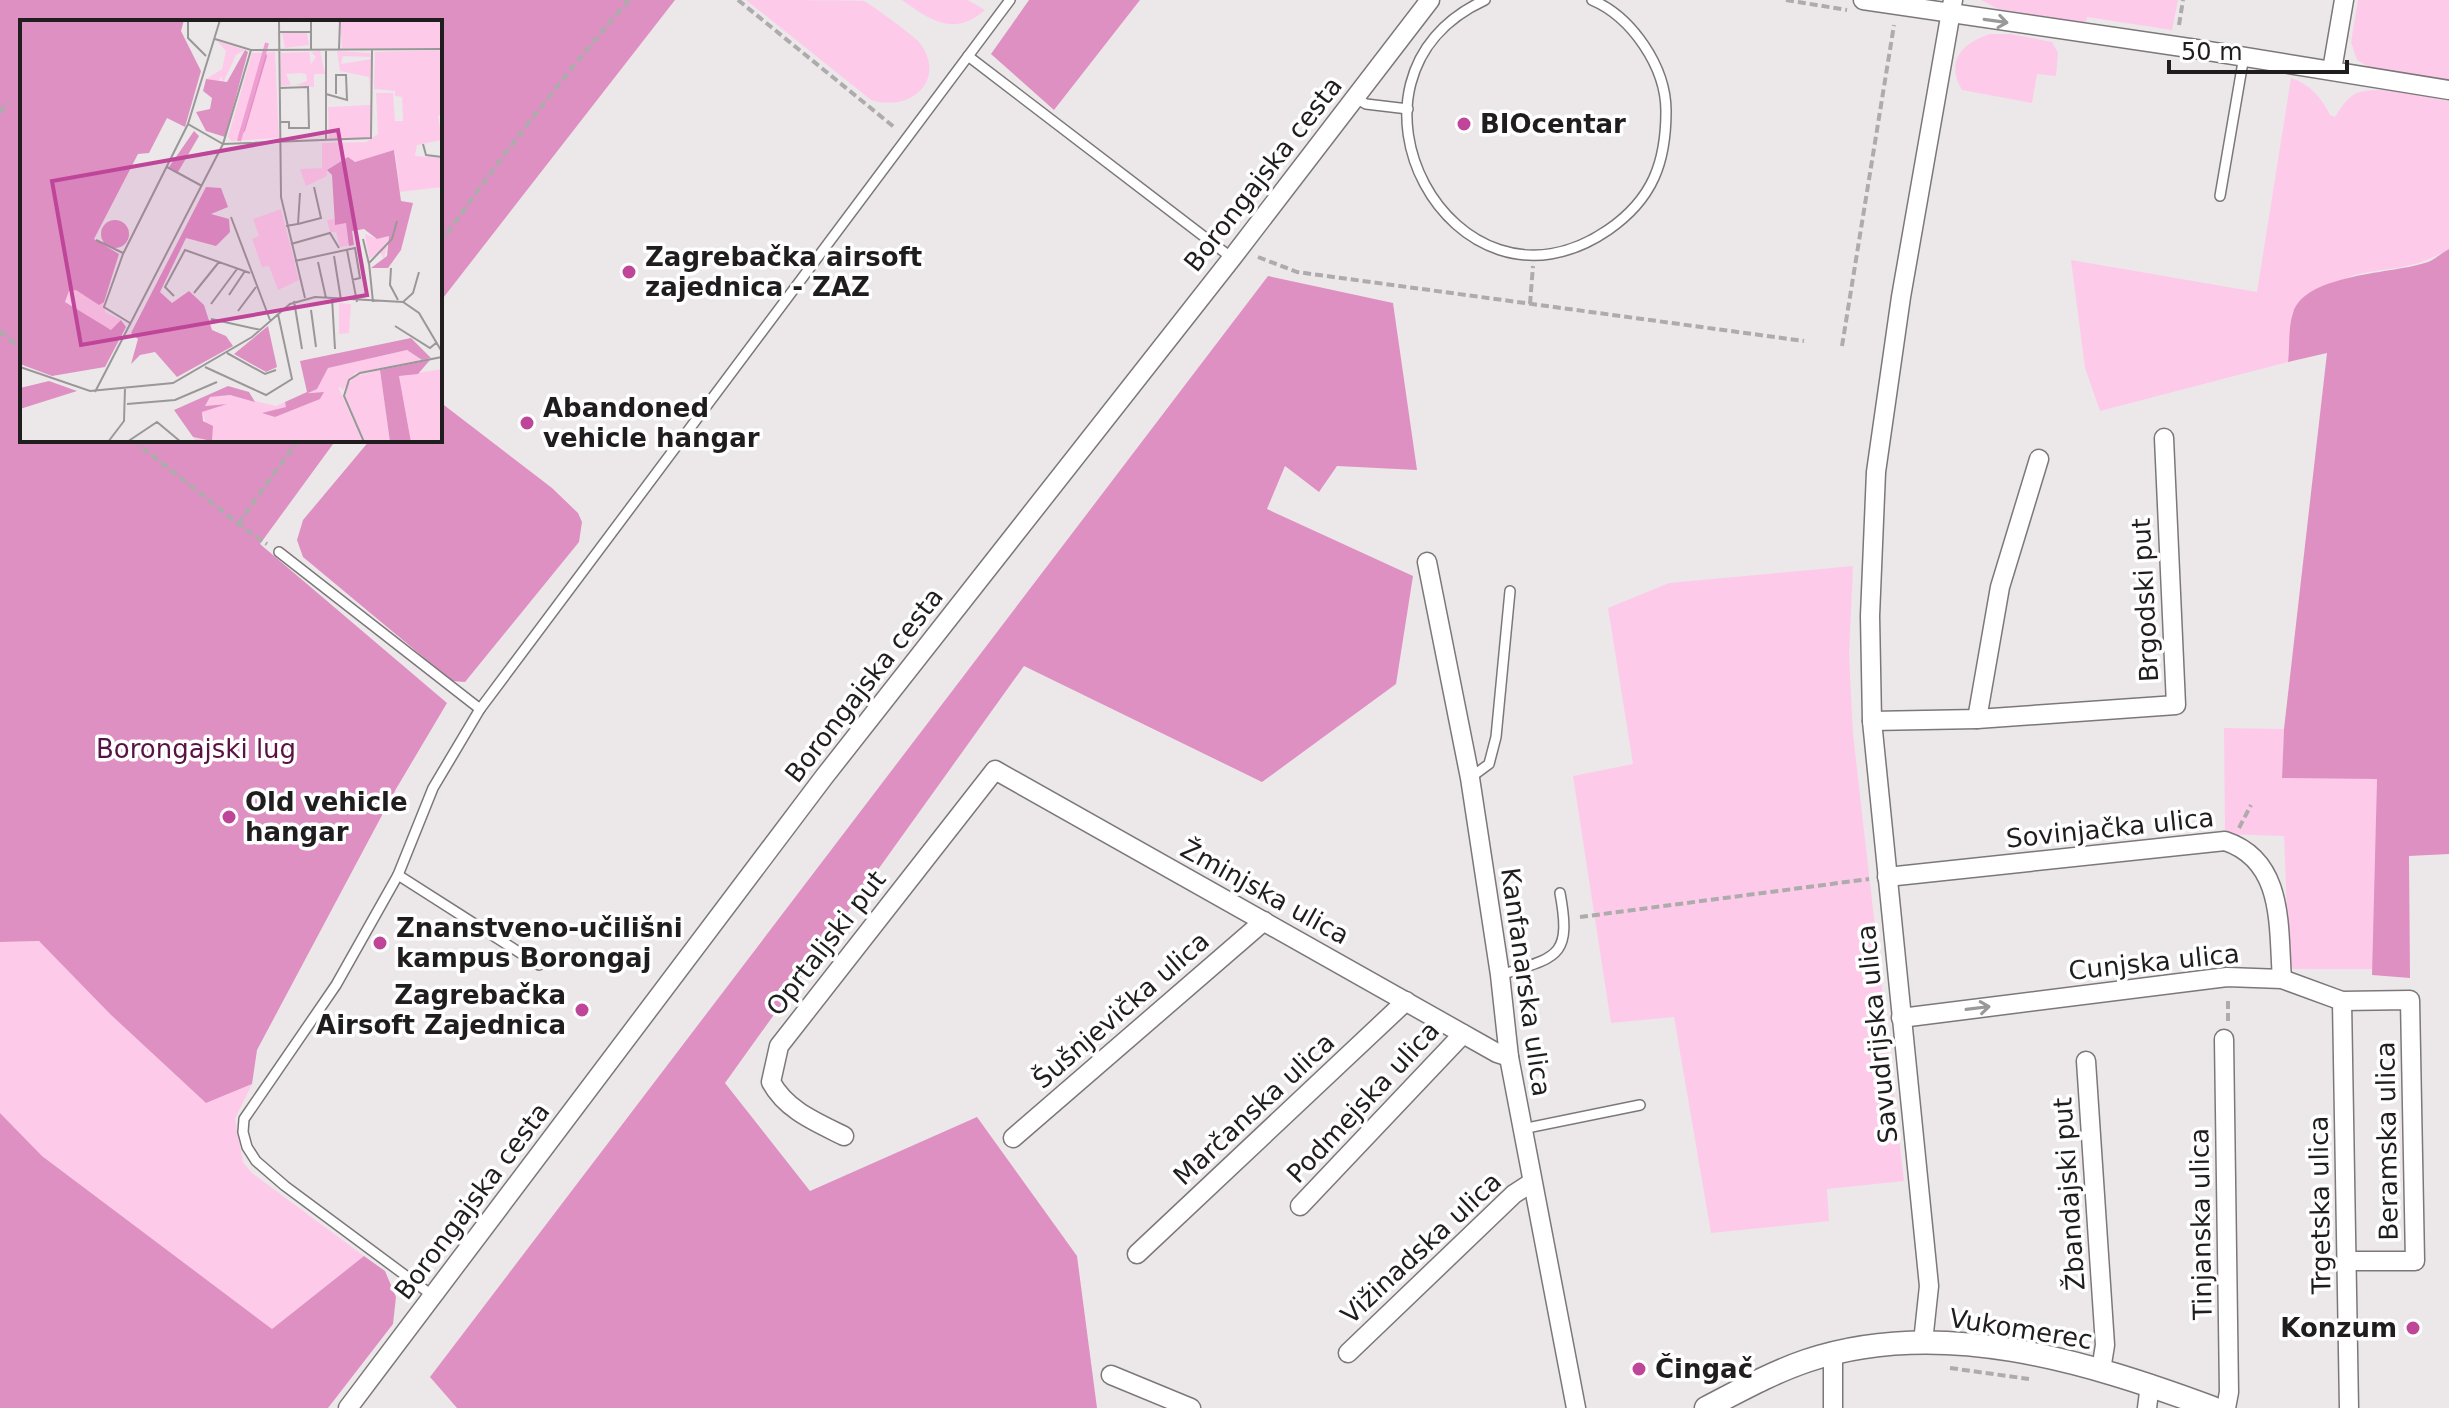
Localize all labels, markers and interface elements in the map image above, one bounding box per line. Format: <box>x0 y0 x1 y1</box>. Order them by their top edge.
one-way arrow <box>1983 14 2008 29</box>
inset map <box>20 20 442 442</box>
scale bar <box>2169 24 2347 74</box>
text: 50 m <box>2181 38 2243 66</box>
street label: Borongajska cesta <box>1178 71 1348 277</box>
place label: BIOcentar <box>1480 109 1626 139</box>
marker: BIOcentar <box>1455 115 1473 133</box>
place label: Zagrebačka airsoft zajednica - ZAZ <box>645 242 922 302</box>
marker: Zagrebačka airsoft zajednica - ZAZ <box>620 263 638 281</box>
place label: Abandoned vehicle hangar <box>543 393 760 453</box>
marker: Abandoned vehicle hangar <box>518 414 536 432</box>
street label: Brgodski put <box>2126 517 2164 683</box>
street label: Borongajska cesta <box>779 582 949 788</box>
park label: Borongajski lug <box>96 734 296 764</box>
place label: Old vehicle hangar <box>245 787 408 847</box>
street label: Sovinjačka ulica <box>2005 802 2215 854</box>
marker: Old vehicle hangar <box>220 808 238 826</box>
street label: Žminjska ulica <box>1176 833 1355 951</box>
street label: Oprtaljski put <box>760 865 892 1021</box>
street label: Kanfanarska ulica <box>1495 866 1557 1098</box>
place label: Znanstveno-učilišni kampus Borongaj <box>396 913 683 973</box>
street label: Savudrijska ulica <box>1851 923 1903 1145</box>
street label: Šušnjevička ulica <box>1026 925 1215 1095</box>
marker: Znanstveno-učilišni kampus Borongaj <box>371 934 389 952</box>
street label: Cunjska ulica <box>2067 938 2241 986</box>
place label: Zagrebačka Airsoft Zajednica <box>316 980 566 1040</box>
one-way arrow <box>1965 1000 1990 1015</box>
marker: Zagrebačka Airsoft Zajednica <box>573 1001 591 1019</box>
street label: Podmejska ulica <box>1281 1015 1445 1189</box>
street label: Marčanska ulica <box>1167 1027 1341 1191</box>
street label: Beramska ulica <box>2370 1041 2404 1241</box>
street label: Žbandajski put <box>2046 1096 2091 1292</box>
street label: Borongajska cesta <box>388 1097 556 1305</box>
street label: Trgetska ulica <box>2303 1116 2337 1295</box>
street label: Tinjanska ulica <box>2184 1128 2218 1321</box>
street label: Vižinadska ulica <box>1335 1166 1507 1330</box>
street label: Vukomerec <box>1947 1303 2095 1355</box>
place label: Konzum <box>2280 1313 2397 1343</box>
marker: Konzum <box>2404 1319 2422 1337</box>
place label: Čingač <box>1655 1353 1753 1384</box>
marker: Čingač <box>1630 1360 1648 1378</box>

